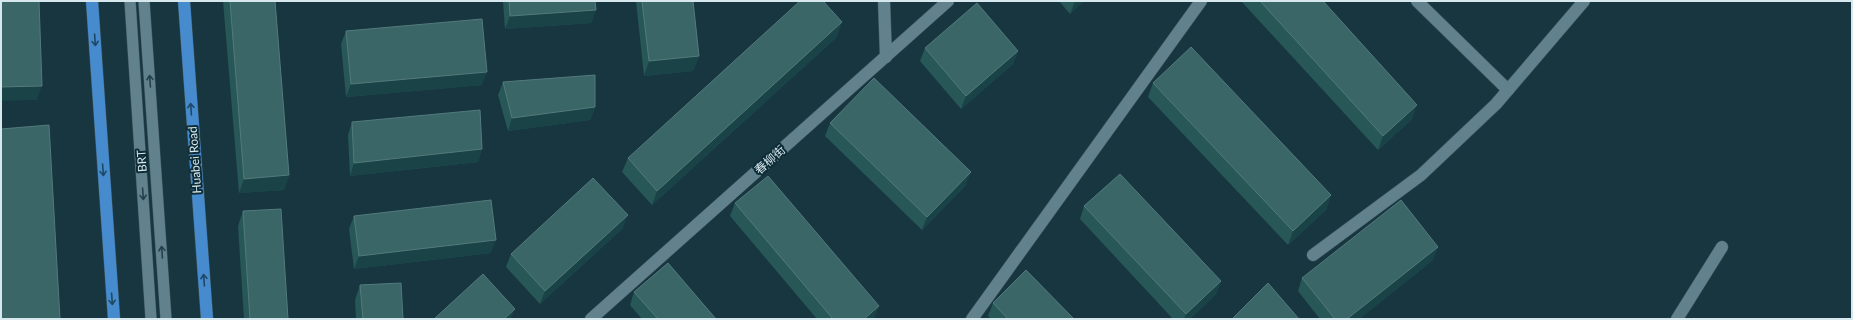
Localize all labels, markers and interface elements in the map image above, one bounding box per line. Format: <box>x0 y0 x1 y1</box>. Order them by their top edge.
one-way arrow <box>91 33 98 46</box>
one-way arrow <box>146 75 153 88</box>
one-way arrow <box>188 103 195 116</box>
street label: Huabei Road <box>185 126 204 194</box>
street label: 春柳街 <box>751 142 788 177</box>
street label: BRT <box>133 149 150 173</box>
one-way arrow <box>100 163 107 176</box>
one-way arrow <box>139 187 146 200</box>
one-way arrow <box>158 246 165 259</box>
one-way arrow <box>200 274 207 287</box>
one-way arrow <box>109 292 116 305</box>

